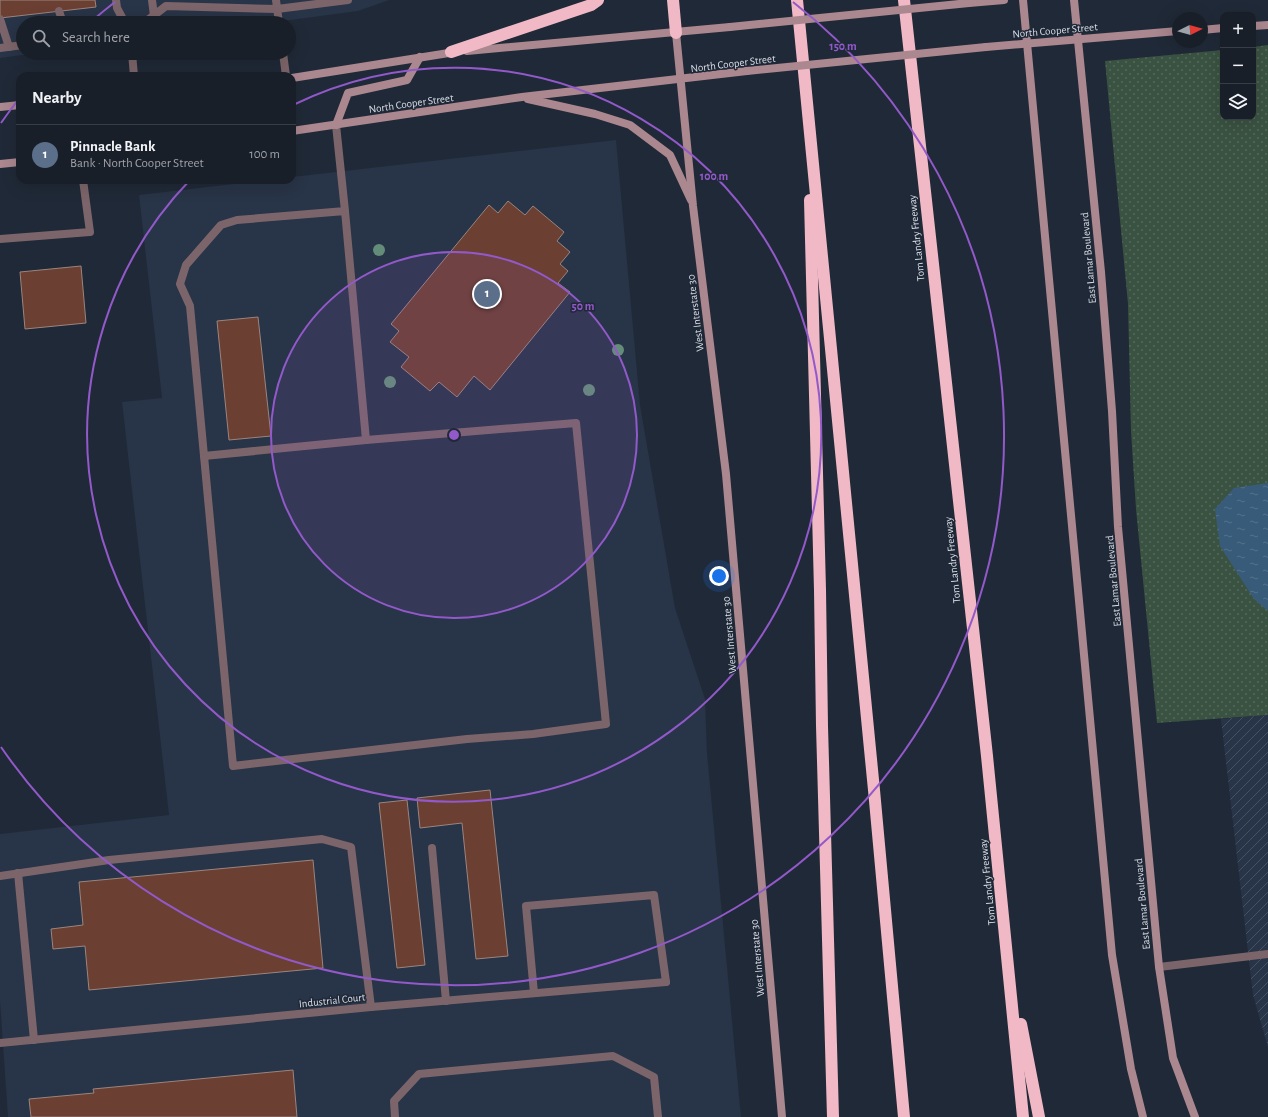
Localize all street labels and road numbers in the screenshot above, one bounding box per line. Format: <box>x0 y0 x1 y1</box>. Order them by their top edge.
street label: North Cooper Street <box>1012 21 1099 40</box>
street label: North Cooper Street <box>690 53 777 74</box>
street label: North Cooper Street <box>368 92 455 115</box>
street label: Tom Landry Freeway <box>906 194 926 282</box>
street label: East Lamar Boulevard <box>1079 212 1098 304</box>
street label: West Interstate 30 <box>685 274 706 352</box>
street label: Tom Landry Freeway <box>942 516 962 604</box>
street label: East Lamar Boulevard <box>1104 535 1123 627</box>
street label: West Interstate 30 <box>721 596 738 674</box>
street label: Tom Landry Freeway <box>977 838 997 926</box>
street label: East Lamar Boulevard <box>1133 858 1152 950</box>
street label: West Interstate 30 <box>749 919 766 997</box>
street label: Industrial Court <box>298 991 366 1009</box>

